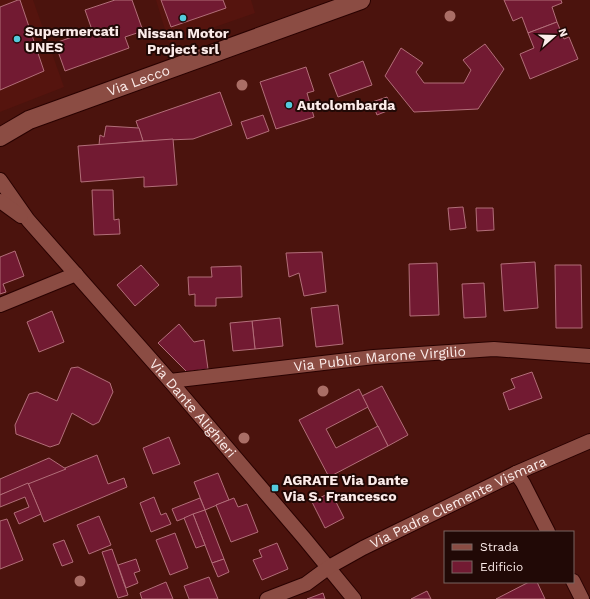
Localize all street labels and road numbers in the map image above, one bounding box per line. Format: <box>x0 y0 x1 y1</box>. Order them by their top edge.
street label: Via Lecco <box>105 62 172 99</box>
street label: Via Publio Marone Virgilio <box>293 343 466 374</box>
street label: Via Dante Alighieri <box>146 356 240 461</box>
street label: Via Padre Clemente Vismara <box>367 453 549 551</box>

